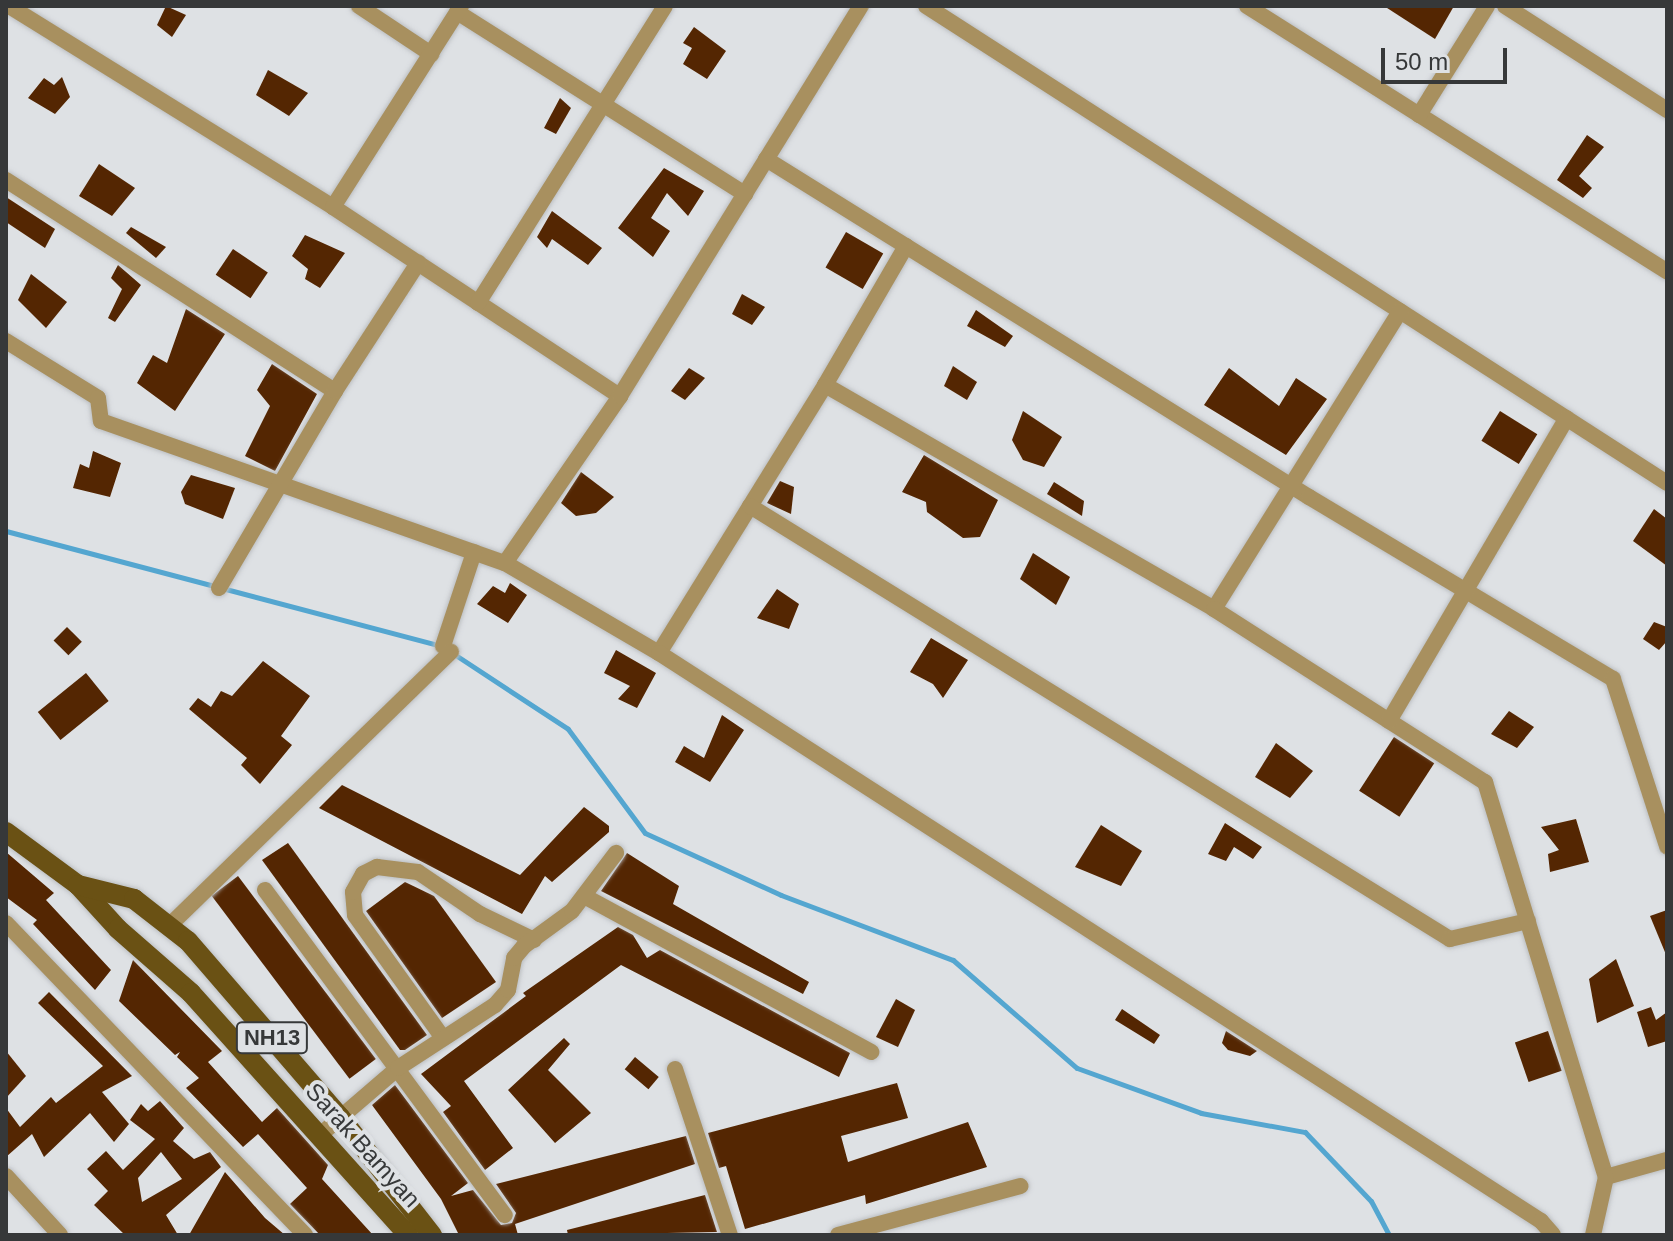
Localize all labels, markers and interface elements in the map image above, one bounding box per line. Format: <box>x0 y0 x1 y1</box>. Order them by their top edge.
scale bar <box>1385 32 1511 82</box>
text: 50 m <box>1395 48 1448 75</box>
road number: NH13 <box>234 1020 310 1056</box>
street label: Sarak Bamyan <box>300 1077 426 1213</box>

